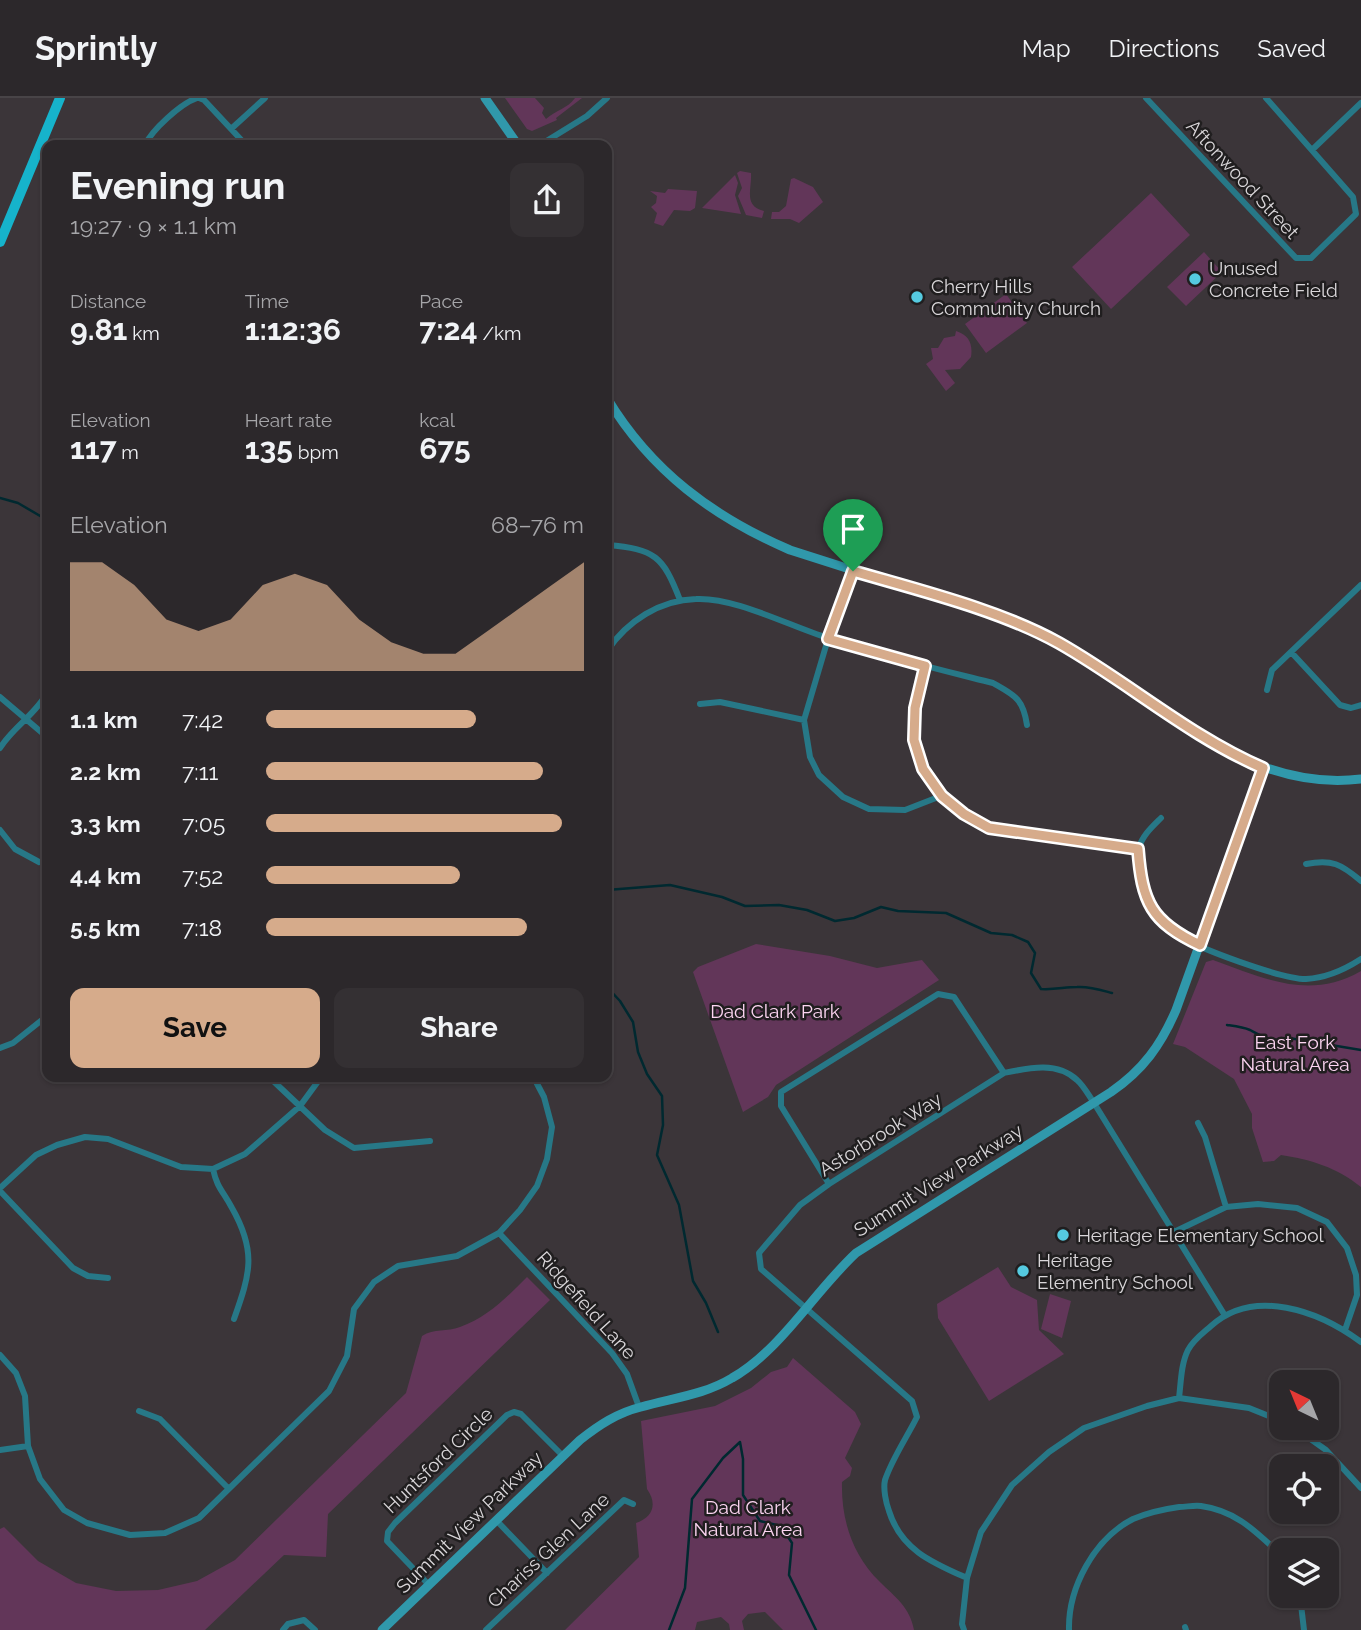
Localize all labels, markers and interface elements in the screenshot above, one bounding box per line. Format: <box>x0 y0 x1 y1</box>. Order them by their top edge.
text: Sprintly <box>35 29 158 68</box>
text: Map <box>1022 34 1071 63</box>
text: Directions <box>1109 34 1219 63</box>
text: Saved <box>1257 34 1326 63</box>
street label: Aftonwood Street <box>1182 115 1304 243</box>
text: Evening run <box>70 163 285 208</box>
button: share <box>510 163 584 237</box>
text: 19:27 · 9 × 1.1 km <box>70 212 237 239</box>
place label: Unused Concrete Field <box>1209 257 1338 301</box>
marker: Unused Concrete Field <box>1187 271 1203 287</box>
place label: Cherry Hills Community Church <box>931 275 1101 319</box>
marker: Cherry Hills Community Church <box>909 289 925 305</box>
text: Distance <box>70 290 146 312</box>
text: Time <box>245 290 289 312</box>
text: Pace <box>419 290 463 312</box>
text: 9.81 <box>70 312 127 347</box>
text: 1:12:36 <box>245 312 341 347</box>
text: 7:24 <box>419 312 478 347</box>
text: km <box>127 322 160 344</box>
text: /km <box>478 322 521 344</box>
text: Elevation <box>70 409 151 431</box>
text: Heart rate <box>245 409 332 431</box>
text: kcal <box>419 409 455 431</box>
text: 117 <box>70 431 116 466</box>
text: 135 <box>245 431 293 466</box>
text: 675 <box>419 431 471 466</box>
text: m <box>116 441 139 463</box>
text: bpm <box>293 441 339 463</box>
pin <box>823 499 883 571</box>
icon: arrive <box>834 510 872 548</box>
text: Elevation <box>70 511 168 538</box>
text: 68–76 m <box>491 511 584 538</box>
text: 1.1 km <box>70 706 138 733</box>
text: 7:42 <box>182 706 223 733</box>
text: 2.2 km <box>70 758 141 785</box>
text: 7:11 <box>182 758 218 785</box>
text: 3.3 km <box>70 810 141 837</box>
text: 7:05 <box>182 810 225 837</box>
text: 4.4 km <box>70 862 141 889</box>
text: 7:52 <box>182 862 223 889</box>
text: 5.5 km <box>70 914 140 941</box>
text: 7:18 <box>182 914 222 941</box>
button: Save <box>70 988 320 1068</box>
button: Share <box>334 988 584 1068</box>
park label: Dad Clark Park <box>710 1000 840 1022</box>
park label: East Fork Natural Area <box>1240 1031 1350 1075</box>
street label: Astorbrook Way <box>815 1088 945 1180</box>
street label: Summit View Parkway <box>850 1119 1026 1241</box>
place label: Heritage Elementary School <box>1077 1224 1324 1246</box>
marker: Heritage Elementary School <box>1055 1227 1071 1243</box>
street label: Ridgefield Lane <box>533 1247 641 1363</box>
place label: Heritage Elementry School <box>1037 1249 1194 1293</box>
marker: Heritage Elementry School <box>1015 1263 1031 1279</box>
north arrow <box>1269 1370 1339 1440</box>
map controls <box>1269 1370 1339 1608</box>
street label: Huntsford Circle <box>379 1403 497 1517</box>
street label: Summit View Parkway <box>391 1447 547 1597</box>
button: locate <box>1269 1454 1339 1524</box>
street label: Chariss Glen Lane <box>483 1488 613 1612</box>
park label: Dad Clark Natural Area <box>693 1496 803 1540</box>
button: layers <box>1269 1538 1339 1608</box>

